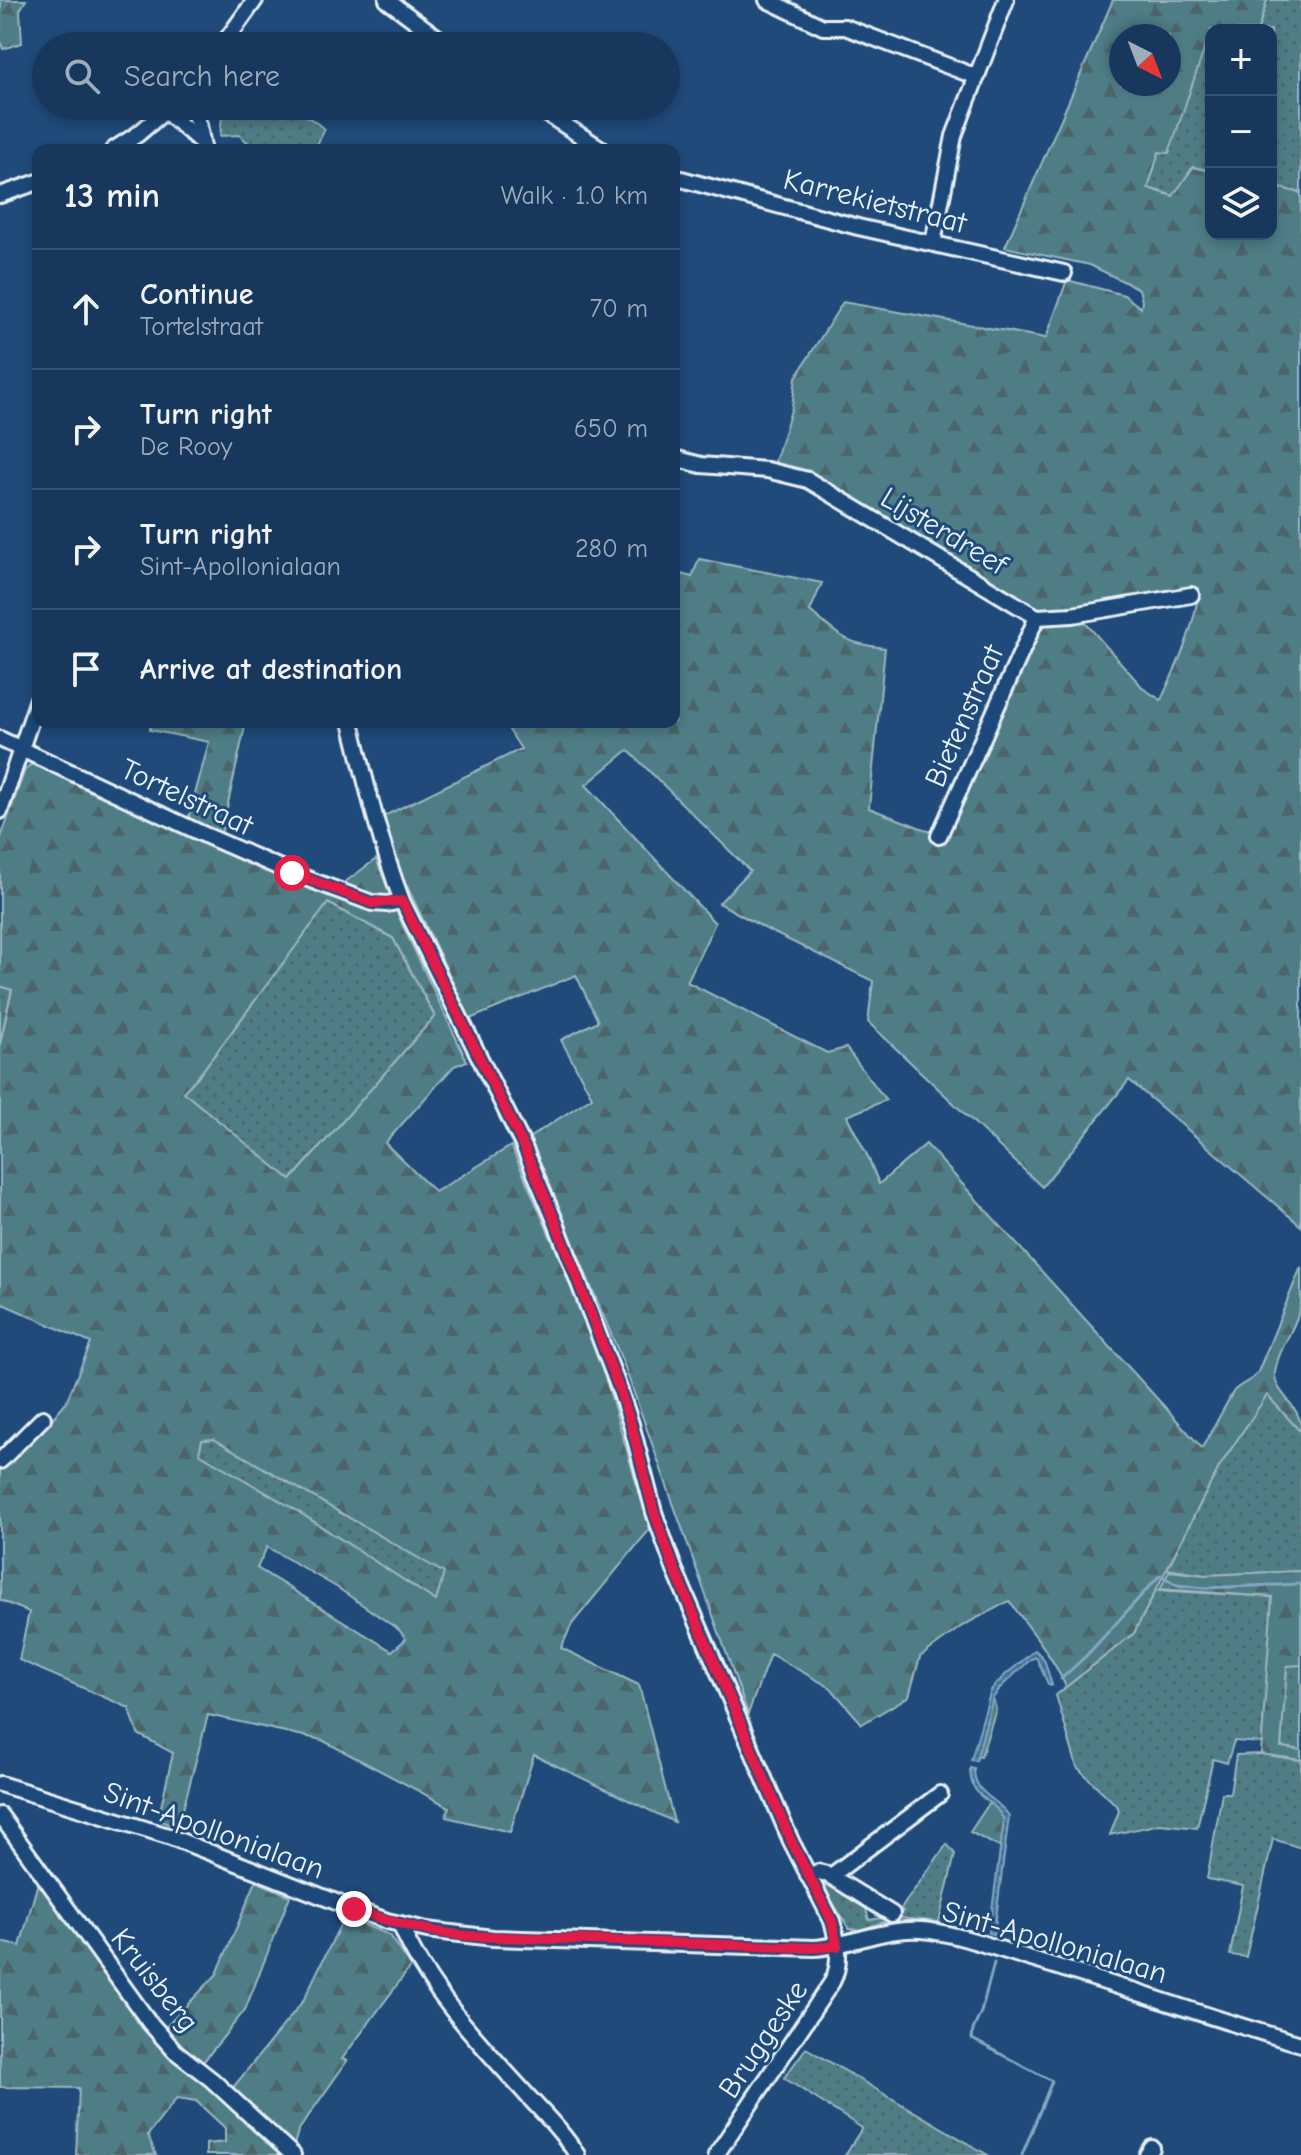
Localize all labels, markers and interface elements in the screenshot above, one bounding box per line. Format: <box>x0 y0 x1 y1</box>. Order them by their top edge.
north arrow <box>1109 24 1181 96</box>
map controls <box>1205 24 1277 240</box>
button: + <box>1205 24 1277 96</box>
search box <box>32 32 680 120</box>
icon: search <box>60 54 104 98</box>
text: Search here <box>124 59 280 94</box>
button: − <box>1205 96 1277 168</box>
street label: Karrekietstraat <box>780 162 971 241</box>
button: layers <box>1205 168 1277 240</box>
text: 13 min <box>64 176 160 216</box>
text: Walk · 1.0 km <box>501 181 648 211</box>
text: Continue <box>140 277 254 312</box>
icon: ahead <box>64 287 108 331</box>
text: 70 m <box>590 294 648 324</box>
text: Tortelstraat <box>140 312 263 342</box>
text: Turn right <box>140 397 272 432</box>
icon: right <box>64 407 108 451</box>
text: 650 m <box>574 414 648 444</box>
text: De Rooy <box>140 432 232 462</box>
street label: Lijsterdreef <box>874 480 1014 584</box>
text: Turn right <box>140 517 272 552</box>
icon: right <box>64 527 108 571</box>
text: 280 m <box>575 534 648 564</box>
text: Sint-Apollonialaan <box>140 552 341 582</box>
street label: Bietenstraat <box>918 638 1012 793</box>
icon: arrive <box>64 647 108 691</box>
text: Arrive at destination <box>140 652 402 687</box>
street label: Tortelstraat <box>115 752 260 844</box>
route start <box>274 855 310 891</box>
street label: Sint-Apollonialaan <box>99 1774 329 1887</box>
route end <box>336 1891 372 1927</box>
street label: Sint-Apollonialaan <box>939 1894 1171 1991</box>
street label: Kruisberg <box>103 1922 206 2039</box>
street label: Bruggeske <box>711 1974 815 2105</box>

